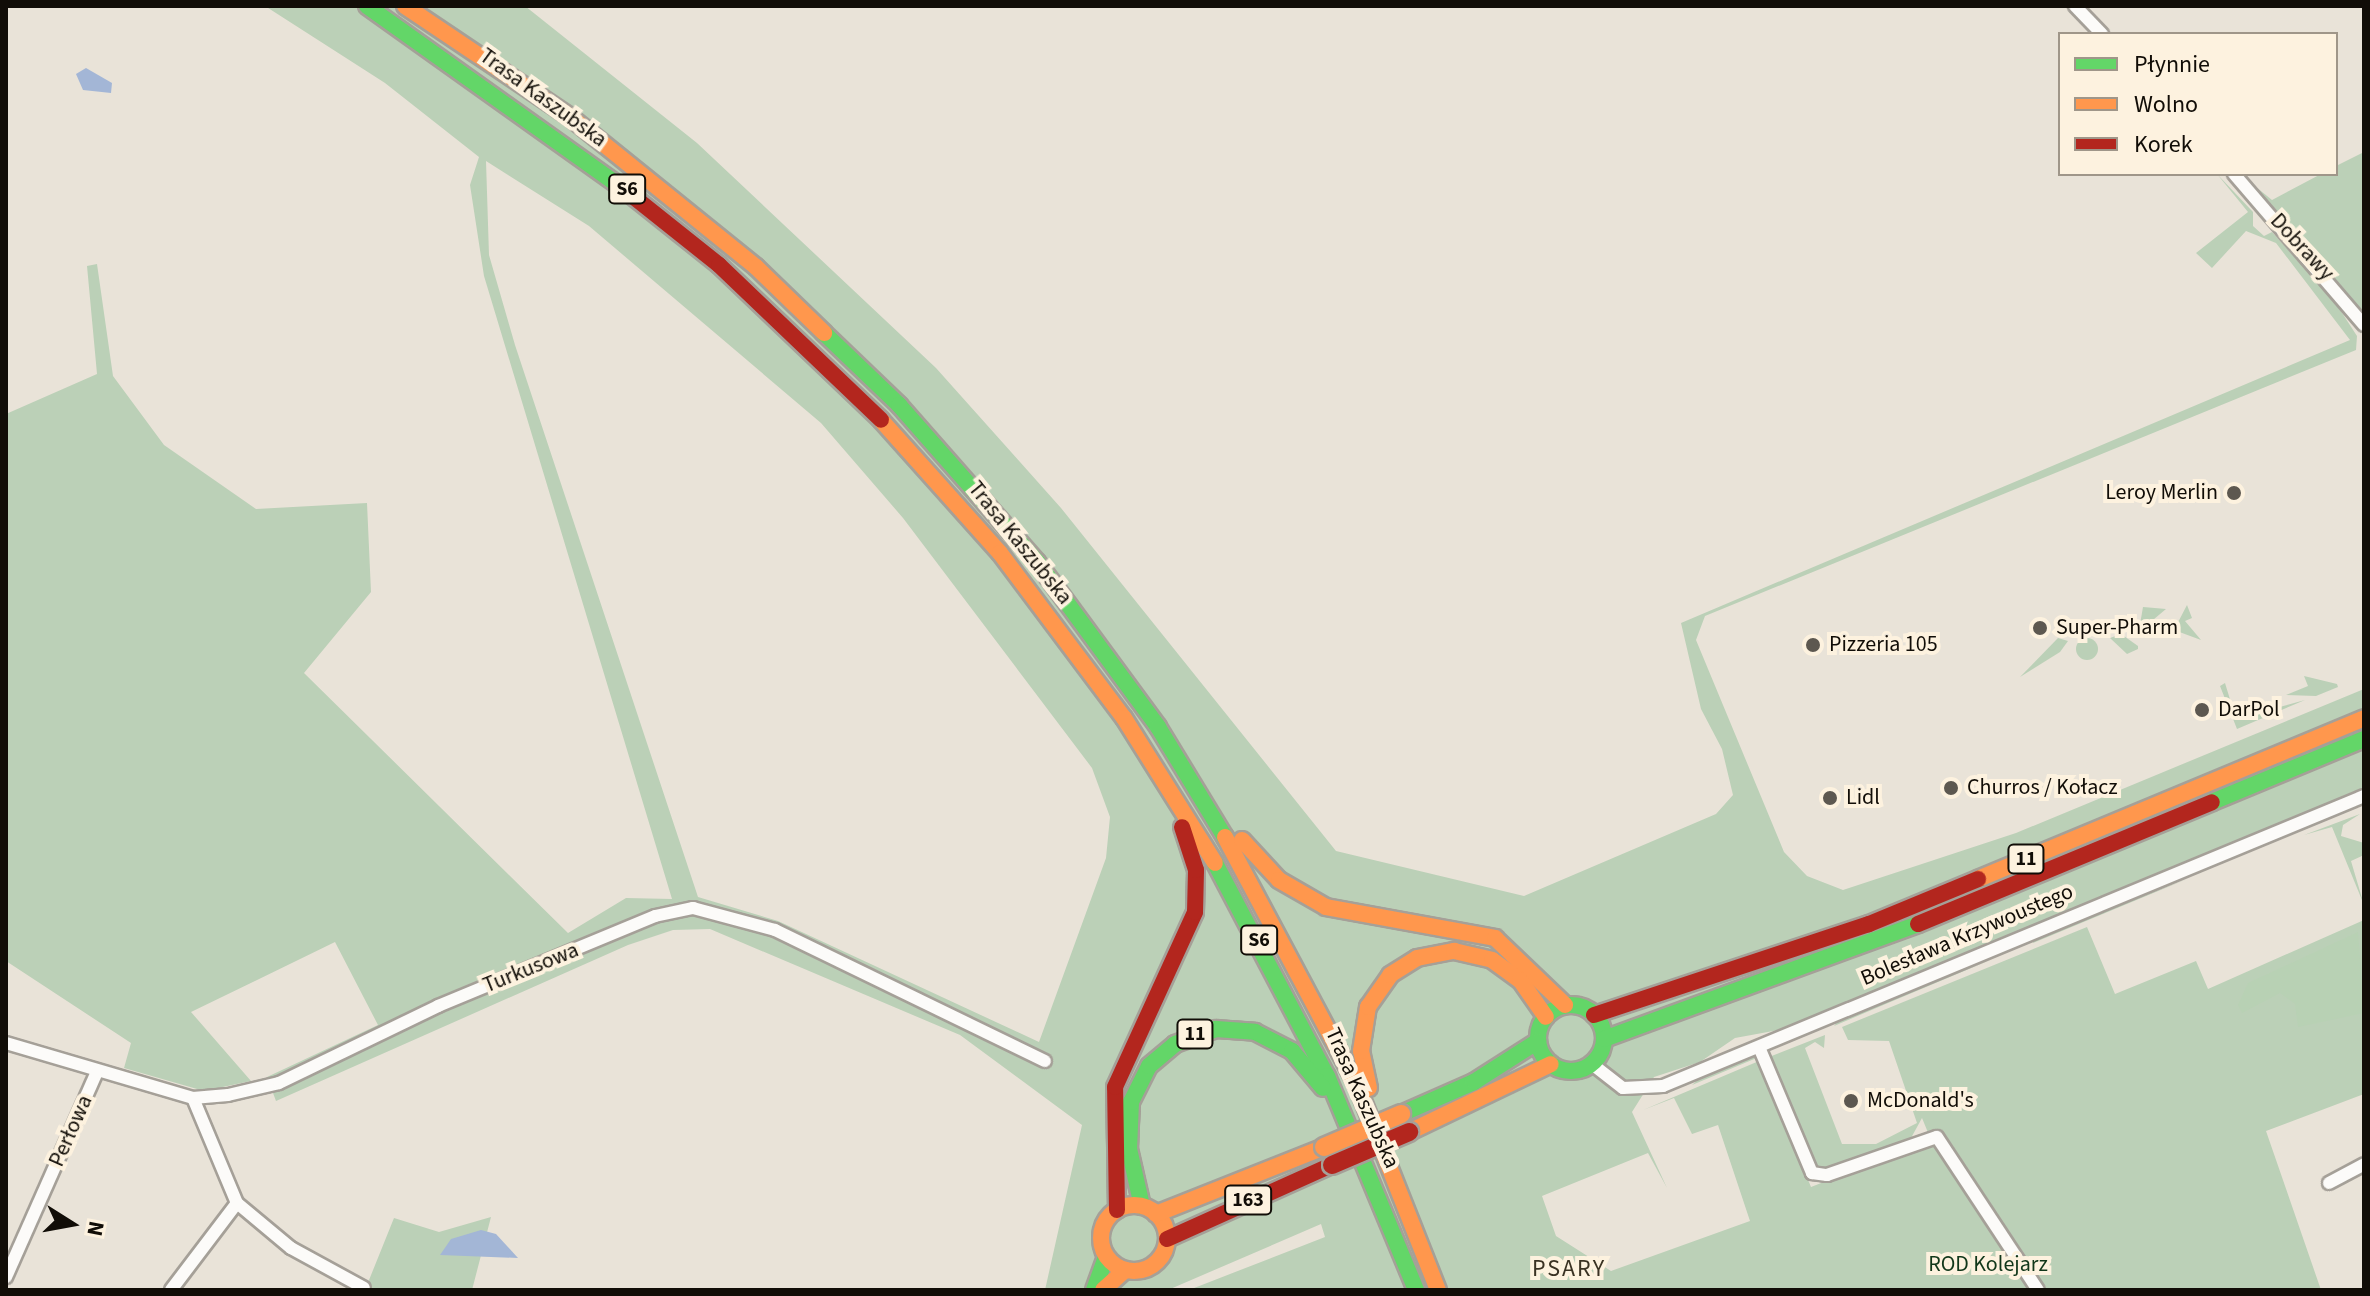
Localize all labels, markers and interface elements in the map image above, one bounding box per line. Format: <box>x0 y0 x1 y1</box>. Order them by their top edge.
legend <box>2058 32 2338 176</box>
street label: Trasa Kaszubska <box>474 43 612 153</box>
text: Płynnie <box>2134 47 2210 82</box>
text: Wolno <box>2134 87 2198 122</box>
text: Korek <box>2134 127 2193 162</box>
road number: S6 <box>607 173 647 205</box>
street label: Dobrawy <box>2264 208 2340 286</box>
street label: Trasa Kaszubska <box>962 476 1078 610</box>
place label: Leroy Merlin <box>2105 480 2218 506</box>
marker: Leroy Merlin <box>2225 484 2243 502</box>
place label: Super-Pharm <box>2056 615 2178 641</box>
marker: Super-Pharm <box>2031 619 2049 637</box>
place label: Pizzeria 105 <box>1829 632 1938 658</box>
marker: Pizzeria 105 <box>1804 636 1822 654</box>
place label: DarPol <box>2218 697 2280 723</box>
marker: DarPol <box>2193 701 2211 719</box>
place label: Churros / Kołacz <box>1967 775 2118 801</box>
marker: Churros / Kołacz <box>1942 779 1960 797</box>
place label: Lidl <box>1846 785 1880 811</box>
marker: Lidl <box>1821 789 1839 807</box>
road number: 11 <box>2006 843 2046 875</box>
street label: Bolesława Krzywoustego <box>1857 878 2077 992</box>
road number: S6 <box>1239 924 1279 956</box>
street label: Turkusowa <box>479 937 583 999</box>
road number: 11 <box>1175 1018 1215 1050</box>
street label: Trasa Kaszubska <box>1319 1024 1405 1172</box>
place label: McDonald's <box>1867 1088 1974 1114</box>
street label: Perłowa <box>44 1091 98 1171</box>
marker: McDonald's <box>1842 1092 1860 1110</box>
north arrow <box>32 1184 112 1264</box>
road number: 163 <box>1224 1184 1272 1216</box>
text: N <box>78 1218 113 1239</box>
park label: ROD Kolejarz <box>1928 1252 2048 1278</box>
district label: PSARY <box>1532 1255 1606 1283</box>

